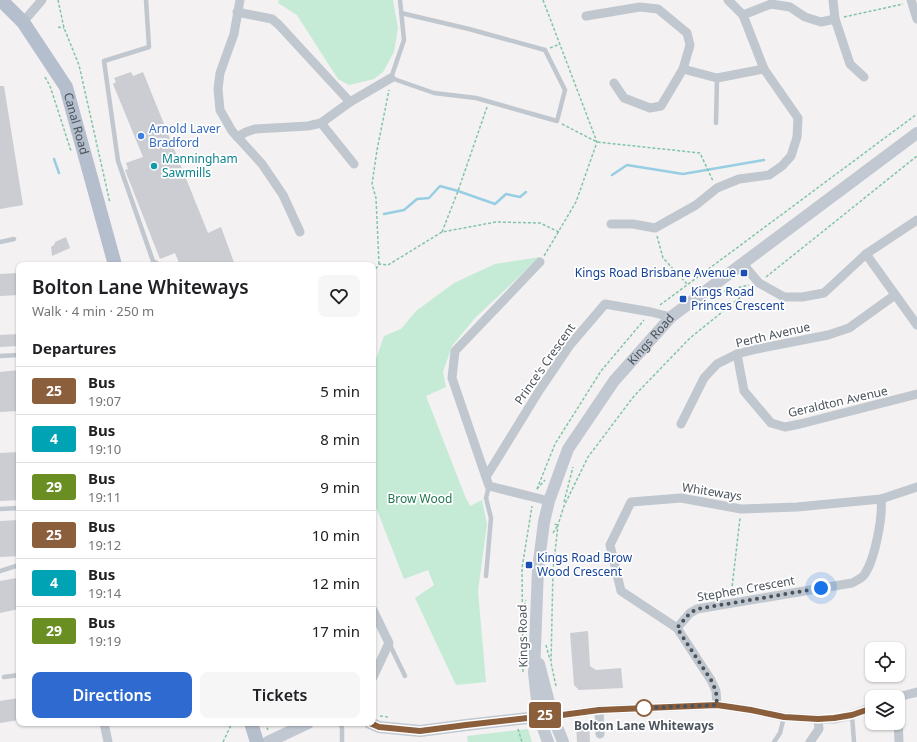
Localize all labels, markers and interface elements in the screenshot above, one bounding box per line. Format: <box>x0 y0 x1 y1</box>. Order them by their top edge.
street label: Canal Road <box>60 91 93 156</box>
place label: Arnold Laver Bradford <box>149 120 221 151</box>
marker: Arnold Laver Bradford <box>136 131 146 141</box>
place label: Manningham Sawmills <box>162 150 238 181</box>
marker: Manningham Sawmills <box>149 161 159 171</box>
place label: Kings Road Brisbane Avenue <box>575 264 736 281</box>
marker: Kings Road Brisbane Avenue <box>739 268 749 278</box>
text: Bolton Lane Whiteways <box>32 274 249 300</box>
button: heart <box>318 275 360 317</box>
place label: Kings Road Princes Crescent <box>691 283 785 314</box>
marker: Kings Road Princes Crescent <box>678 294 688 304</box>
text: Walk · 4 min · 250 m <box>32 302 154 320</box>
street label: Kings Road <box>623 310 678 368</box>
street label: Perth Avenue <box>734 318 812 351</box>
street label: Prince's Crescent <box>510 319 579 408</box>
text: Departures <box>32 338 116 358</box>
text: Bus <box>88 372 115 392</box>
text: 25 <box>46 381 62 400</box>
text: 5 min <box>320 381 360 401</box>
street label: Geraldton Avenue <box>786 382 890 421</box>
text: 19:07 <box>88 392 121 410</box>
text: Bus <box>88 420 115 440</box>
text: 4 <box>50 429 58 448</box>
text: 8 min <box>320 429 360 449</box>
text: 19:10 <box>88 440 121 458</box>
text: Bus <box>88 468 115 488</box>
text: 29 <box>46 477 62 496</box>
text: 9 min <box>320 477 360 497</box>
street label: Whiteways <box>681 478 744 505</box>
text: 19:11 <box>88 488 121 506</box>
park label: Brow Wood <box>388 490 452 507</box>
text: Bus <box>88 516 115 536</box>
text: 25 <box>46 525 62 544</box>
text: 10 min <box>312 525 360 545</box>
text: 19:12 <box>88 536 121 554</box>
place label: Kings Road Brow Wood Crescent <box>537 549 633 580</box>
marker: Kings Road Brow Wood Crescent <box>524 560 534 570</box>
text: Bus <box>88 564 115 584</box>
street label: Stephen Crescent <box>696 571 797 605</box>
text: 4 <box>50 573 58 592</box>
text: 12 min <box>312 573 360 593</box>
your location <box>811 578 831 598</box>
text: 19:14 <box>88 584 121 602</box>
street label: Kings Road <box>513 604 532 668</box>
text: Bus <box>88 612 115 632</box>
text: 29 <box>46 621 62 640</box>
text: 17 min <box>312 621 360 641</box>
text: 19:19 <box>88 632 121 650</box>
map controls <box>865 642 905 730</box>
button: locate <box>865 642 905 682</box>
button: Directions <box>32 672 192 718</box>
button: Tickets <box>200 672 360 718</box>
button: layers <box>865 690 905 730</box>
marker: Bolton Lane Whiteways <box>635 699 653 717</box>
line badge: 25 <box>527 702 563 728</box>
text: 25 <box>537 705 553 724</box>
place label: Bolton Lane Whiteways <box>574 717 714 734</box>

